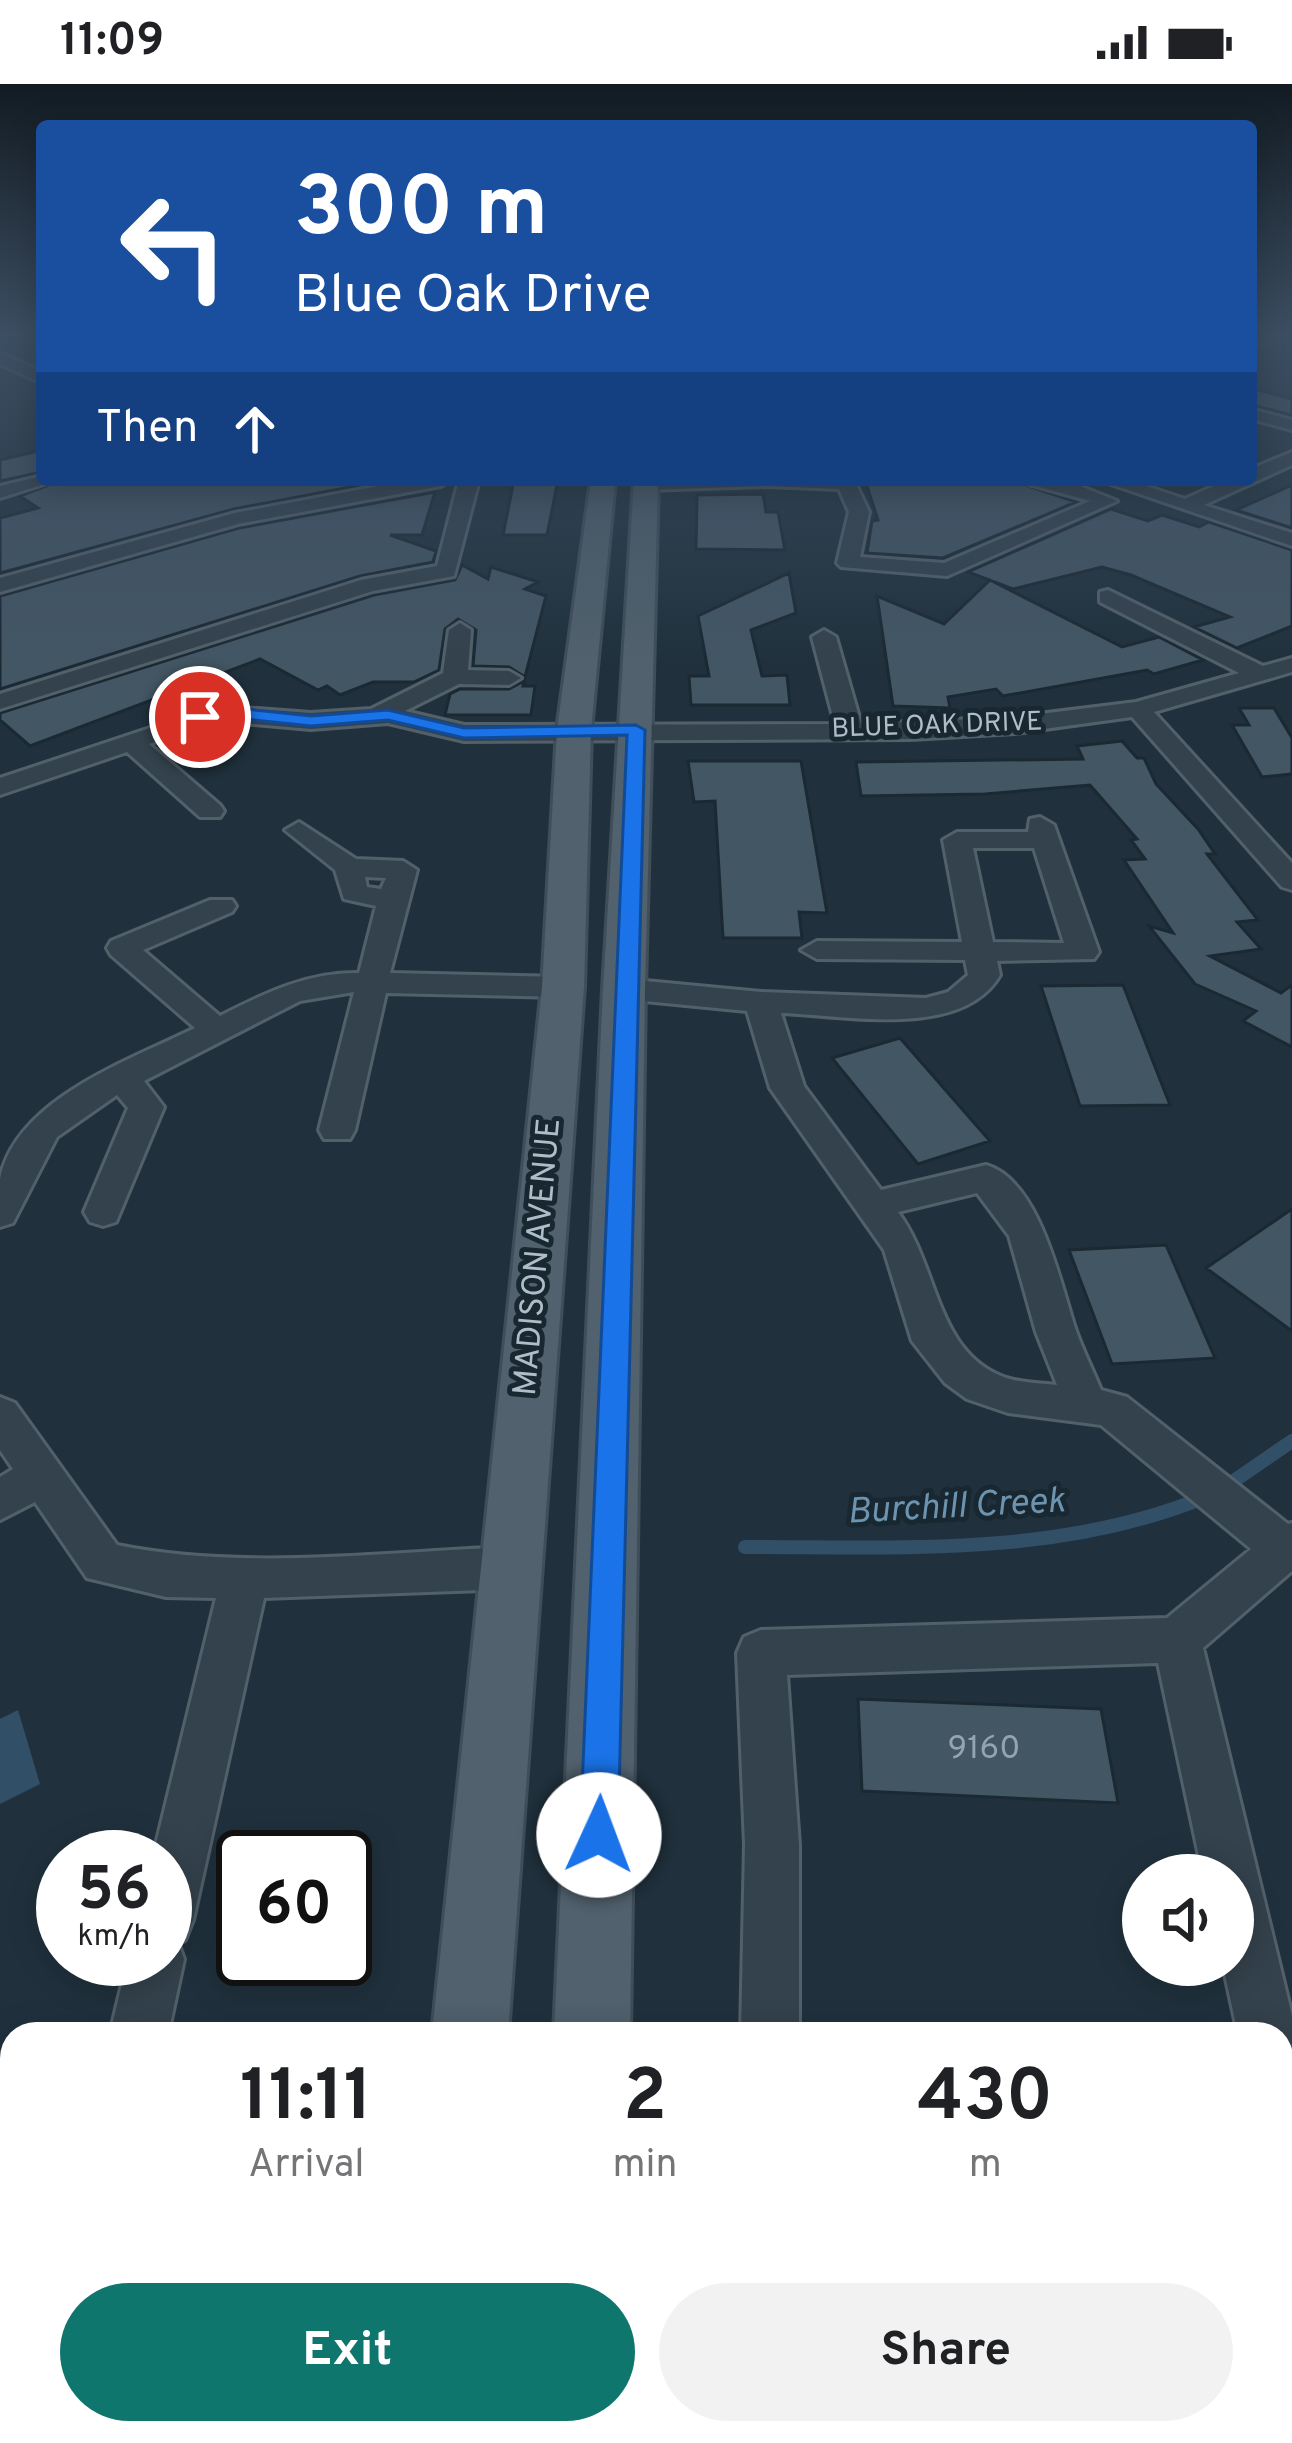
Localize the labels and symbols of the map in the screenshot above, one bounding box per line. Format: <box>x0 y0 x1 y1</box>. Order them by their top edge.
pin <box>149 666 251 768</box>
street label: BLUE OAK DRIVE <box>831 705 1043 747</box>
street label: MADISON AVENUE <box>506 1116 572 1398</box>
water label: Burchill Creek <box>846 1479 1067 1537</box>
house number: 9160 <box>948 1729 1020 1771</box>
position arrow <box>536 1772 662 1898</box>
speed limit sign: 60 <box>216 1830 372 1986</box>

